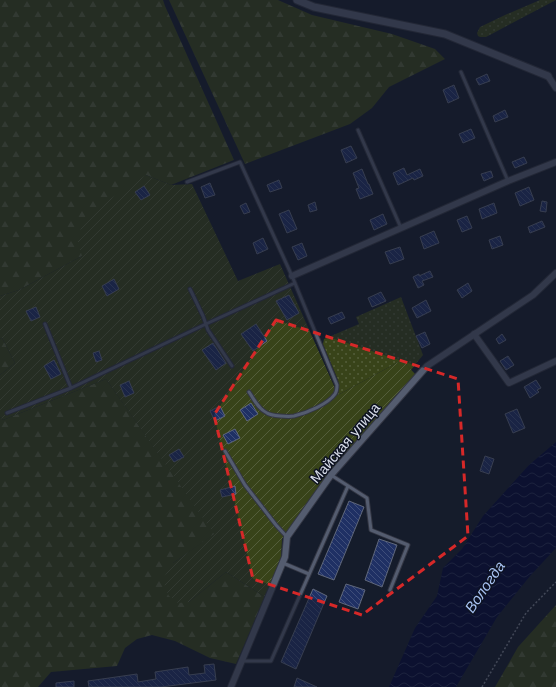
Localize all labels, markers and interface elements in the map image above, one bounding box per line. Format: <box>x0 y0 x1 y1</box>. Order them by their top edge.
street label: Майская улица <box>307 400 383 486</box>
water label: Вологда <box>461 558 509 616</box>

